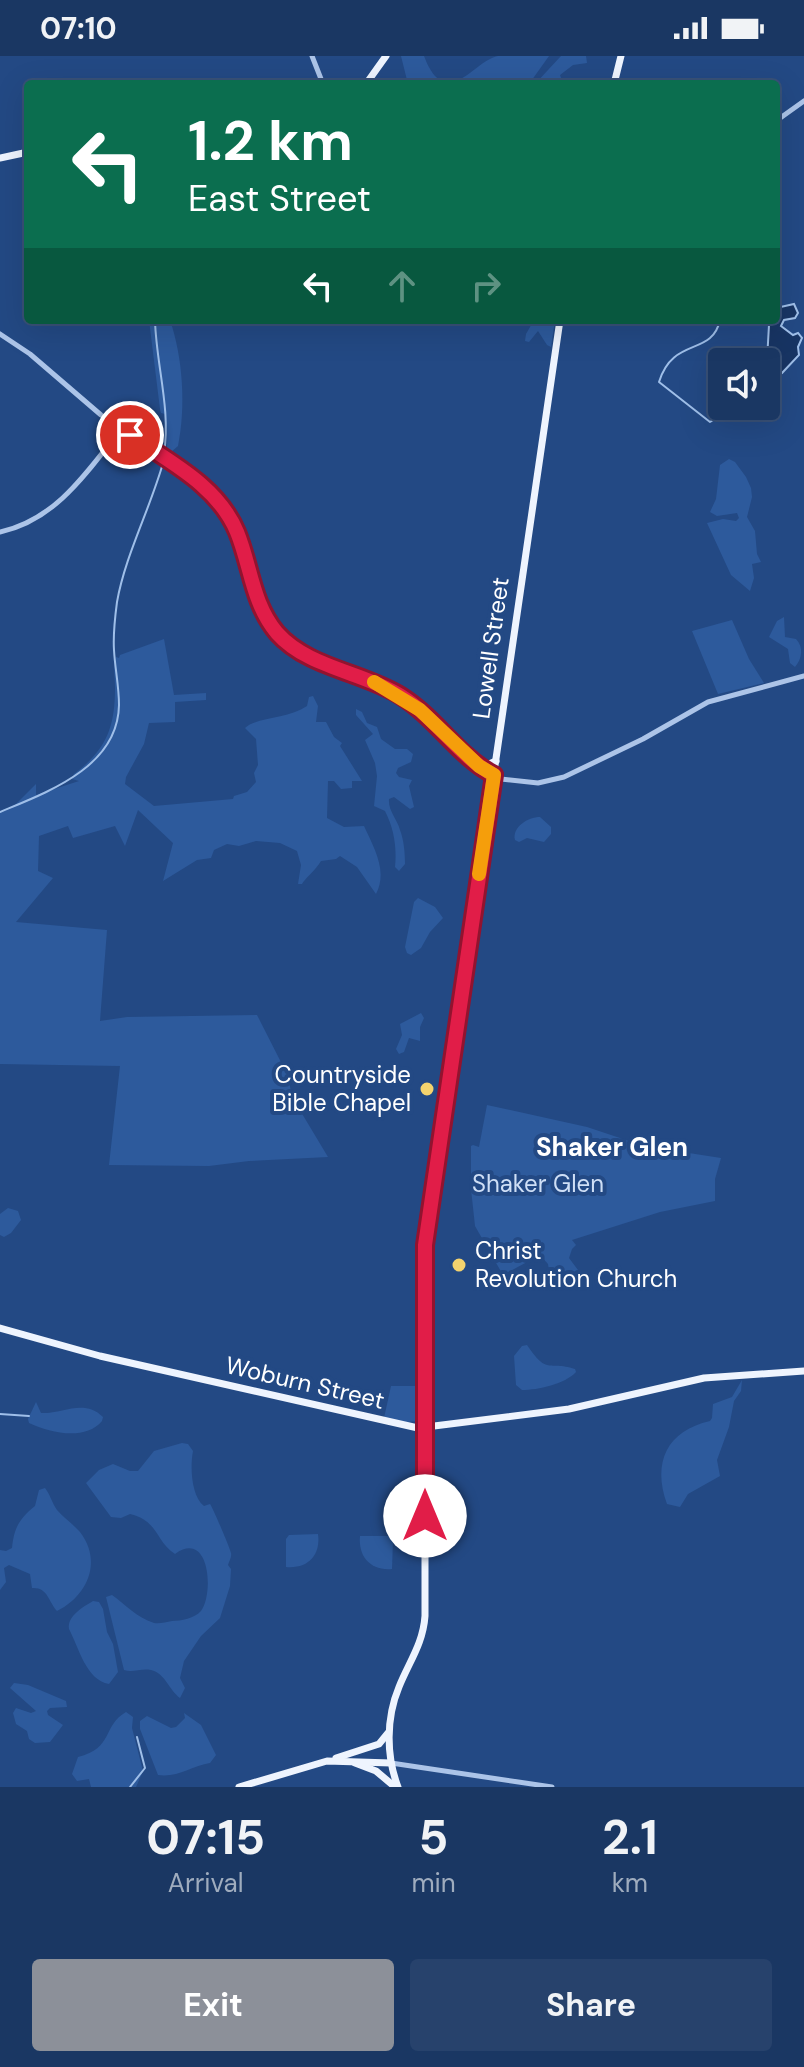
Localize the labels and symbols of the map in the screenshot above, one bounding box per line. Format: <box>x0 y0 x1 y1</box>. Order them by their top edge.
pin <box>96 401 164 469</box>
street label: Lowell Street <box>465 575 516 721</box>
place label: Countryside Bible Chapel <box>272 1059 411 1118</box>
marker: Countryside Bible Chapel <box>418 1080 436 1098</box>
district label: Shaker Glen <box>536 1130 688 1164</box>
park label: Shaker Glen <box>472 1168 604 1199</box>
place label: Christ Revolution Church <box>475 1235 677 1294</box>
marker: Christ Revolution Church <box>450 1256 468 1274</box>
street label: Woburn Street <box>223 1349 388 1416</box>
position arrow <box>383 1474 467 1558</box>

